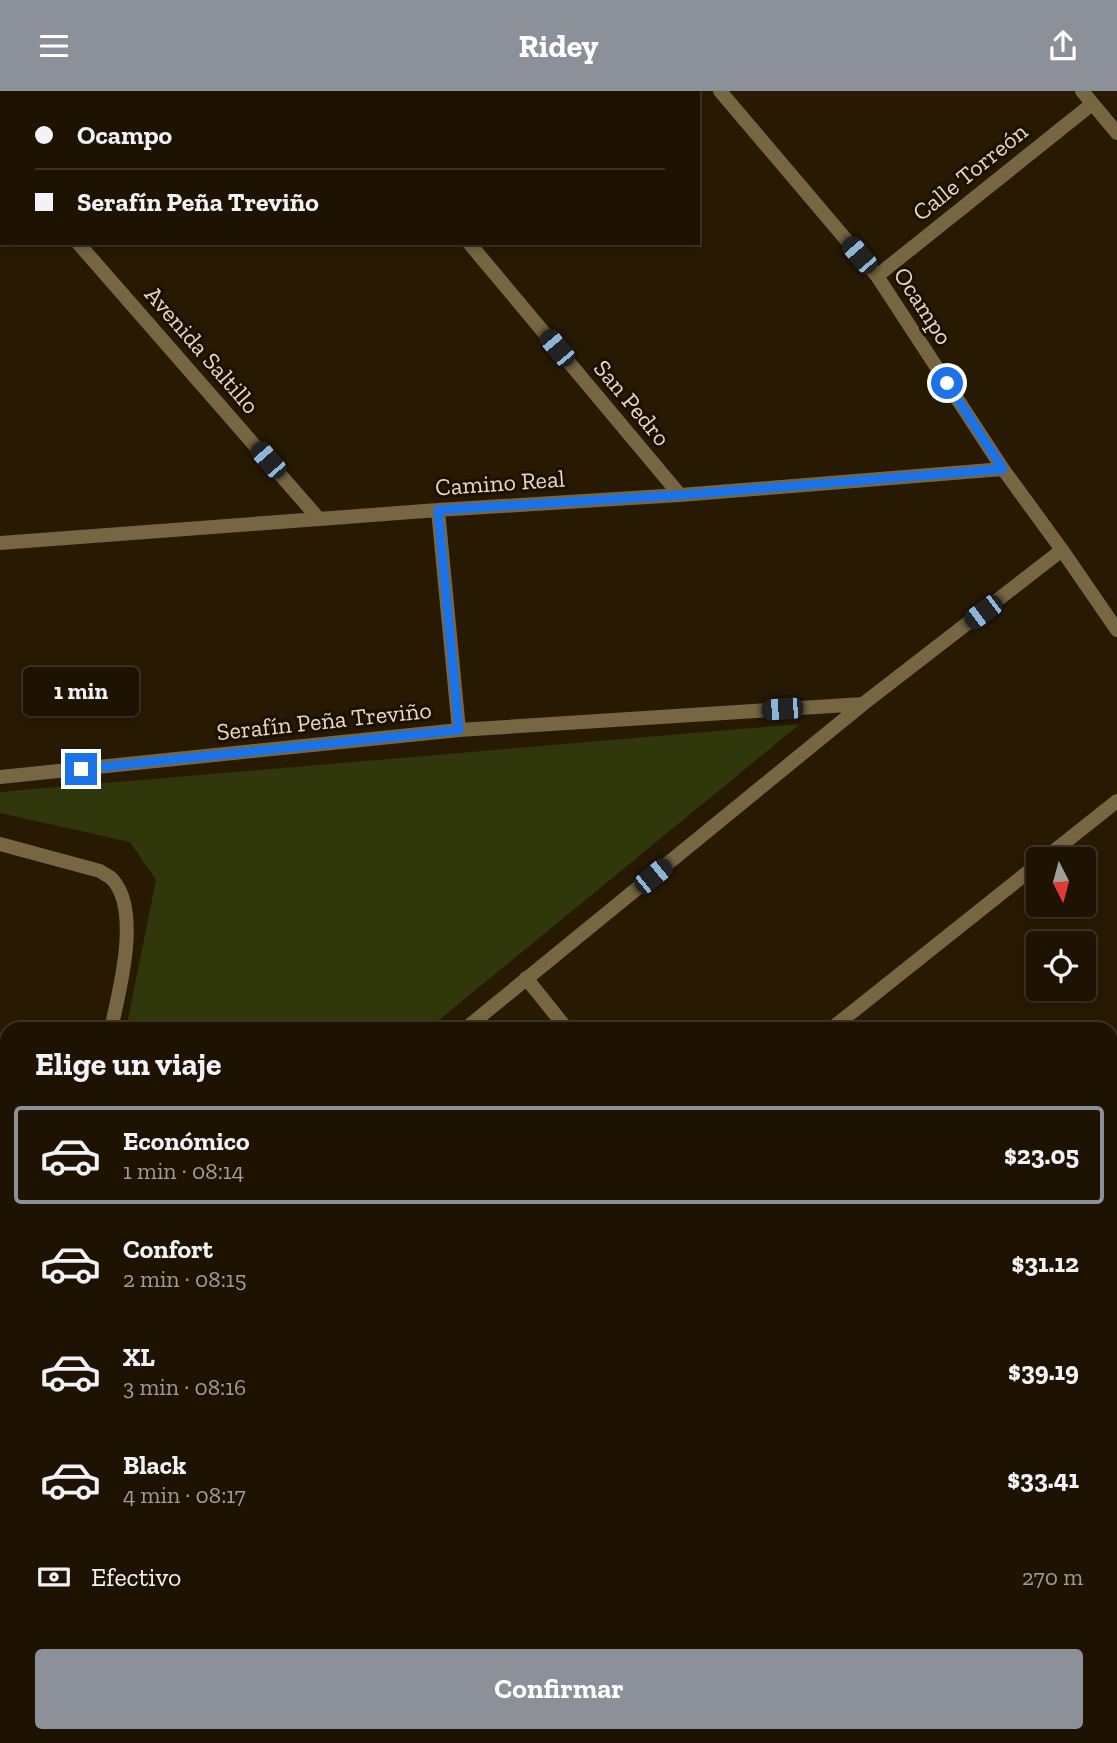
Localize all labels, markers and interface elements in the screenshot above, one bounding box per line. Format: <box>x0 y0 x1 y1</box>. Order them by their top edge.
icon: menu <box>35 27 73 65</box>
text: Ridey <box>518 27 599 65</box>
icon: share <box>1044 27 1082 65</box>
street label: Calle Torreón <box>906 116 1033 227</box>
text: Ocampo <box>77 119 172 151</box>
text: Serafín Peña Treviño <box>77 186 319 218</box>
car <box>838 232 881 278</box>
street label: Ocampo <box>888 262 959 350</box>
street label: Avenida Saltillo <box>139 280 266 419</box>
car <box>536 325 579 371</box>
street label: San Pedro <box>588 354 677 452</box>
route start <box>931 367 963 399</box>
car <box>247 437 290 483</box>
street label: Camino Real <box>434 464 566 501</box>
car <box>960 591 1007 633</box>
callout: 1 min <box>23 667 139 717</box>
text: 1 min <box>54 677 108 705</box>
street label: Serafín Peña Treviño <box>215 695 433 746</box>
car <box>761 697 804 721</box>
route end <box>65 753 97 785</box>
north arrow <box>1026 847 1096 917</box>
map controls <box>1026 847 1096 1001</box>
car <box>631 855 676 897</box>
button: locate <box>1026 931 1096 1001</box>
text: Elige un viaje <box>35 1045 222 1083</box>
icon: car <box>39 1124 102 1187</box>
text: Económico <box>123 1125 250 1157</box>
text: $23.05 <box>1004 1139 1079 1171</box>
text: 1 min · 08:14 <box>123 1157 244 1185</box>
icon: car <box>39 1232 102 1295</box>
text: Confort <box>123 1233 213 1265</box>
text: $31.12 <box>1011 1247 1079 1279</box>
text: 2 min · 08:15 <box>123 1265 246 1293</box>
icon: car <box>39 1340 102 1403</box>
text: XL <box>123 1341 155 1373</box>
text: $39.19 <box>1008 1355 1079 1387</box>
text: 3 min · 08:16 <box>123 1373 246 1401</box>
icon: car <box>39 1448 102 1511</box>
text: Black <box>123 1449 186 1481</box>
text: $33.41 <box>1007 1463 1079 1495</box>
text: 4 min · 08:17 <box>123 1481 246 1509</box>
icon: cash <box>35 1558 73 1596</box>
text: Efectivo <box>91 1561 181 1593</box>
text: 270 m <box>1022 1563 1083 1591</box>
button: Confirmar <box>35 1649 1083 1729</box>

